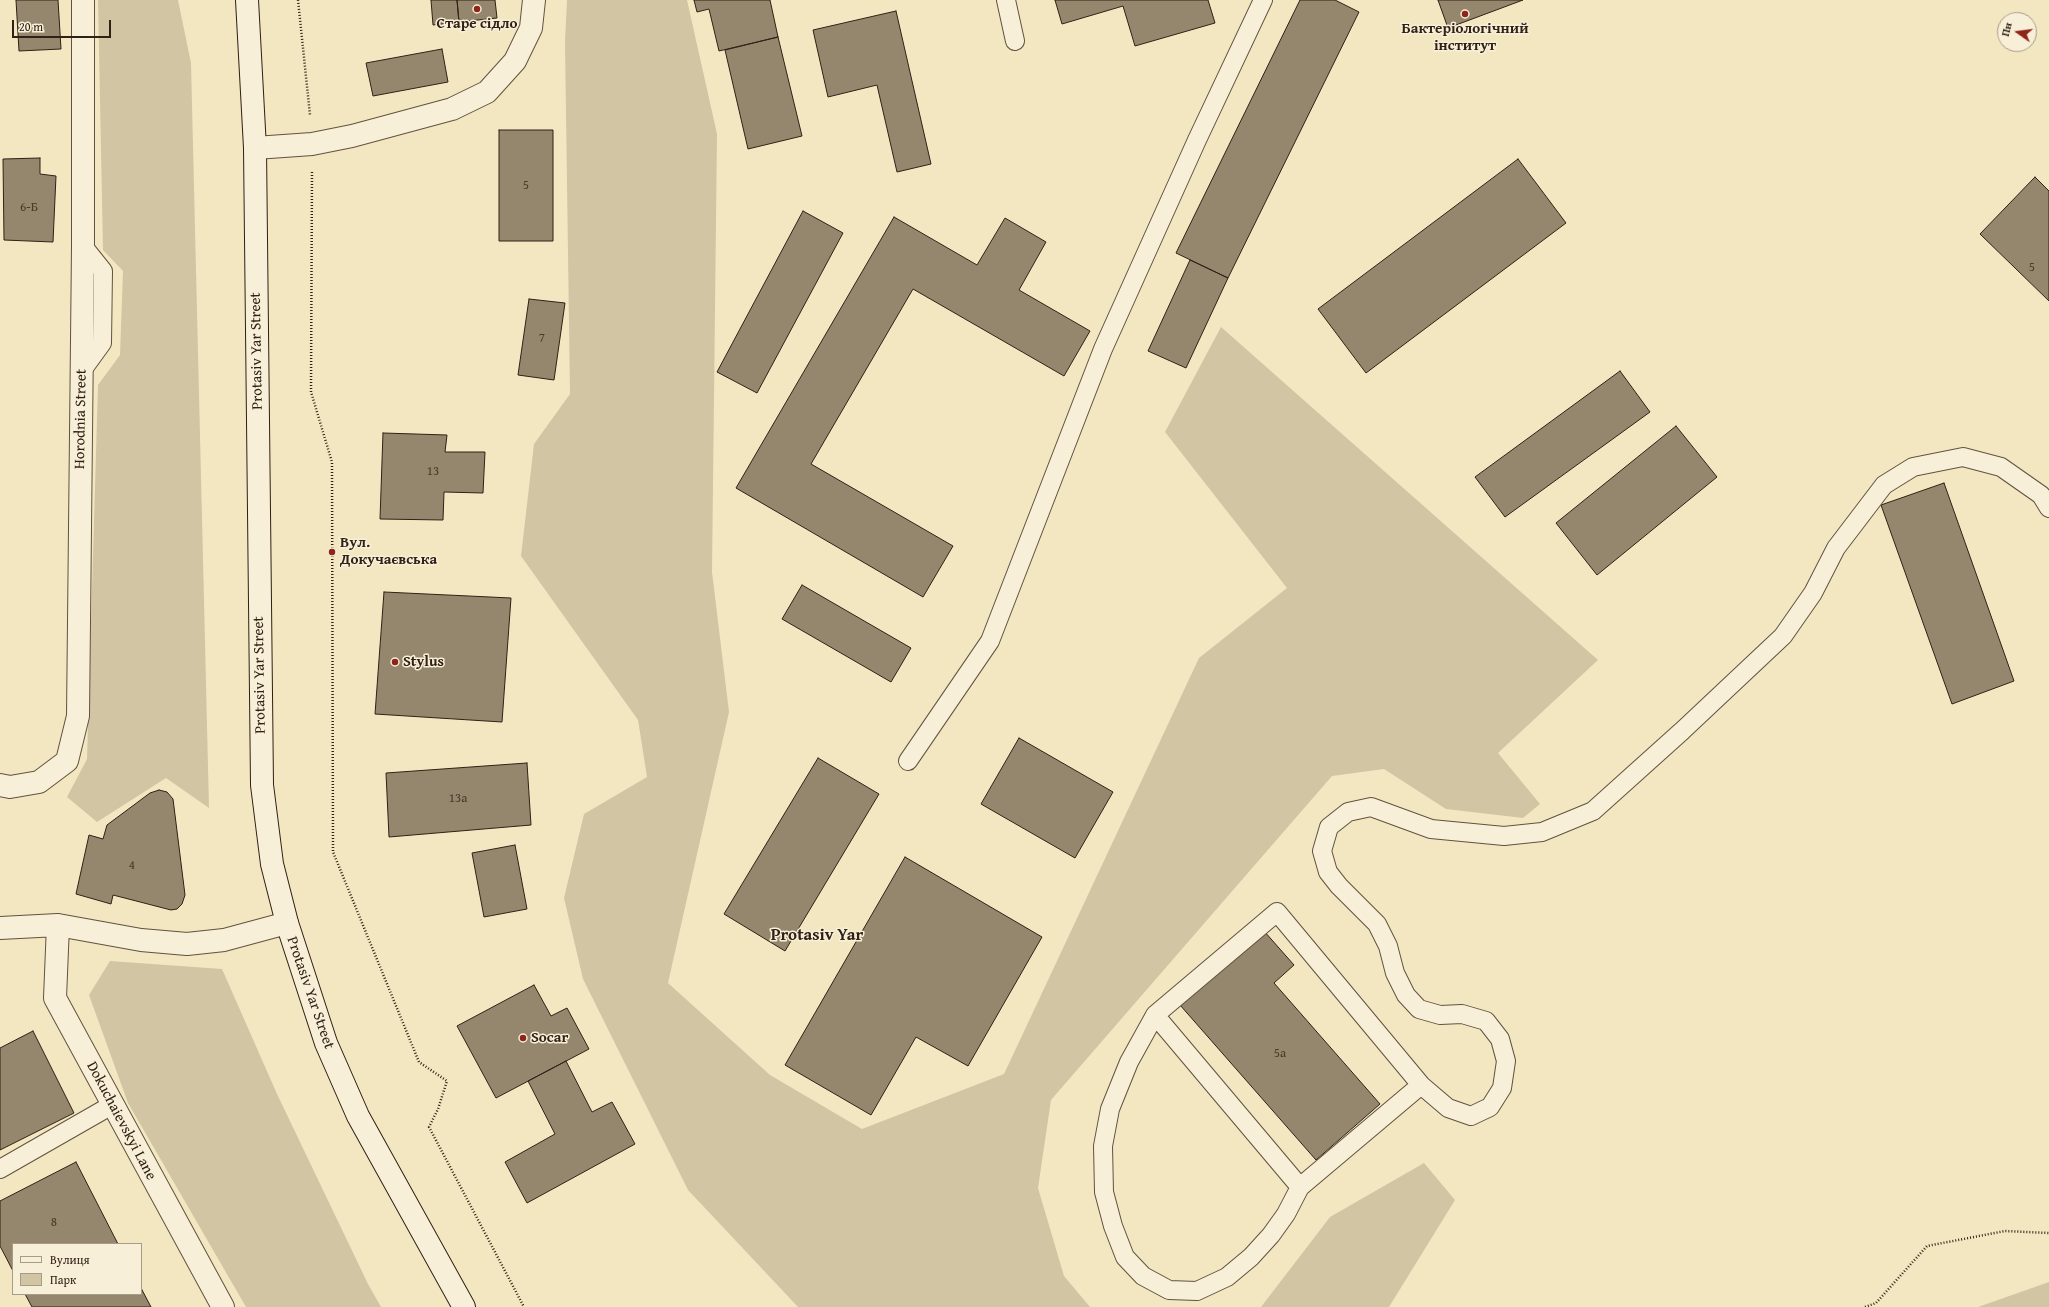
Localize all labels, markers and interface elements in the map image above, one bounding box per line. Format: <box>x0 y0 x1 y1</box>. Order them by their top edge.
marker: Старе сідло <box>472 4 482 14</box>
marker: Бактеріологічний інститут <box>1460 9 1470 19</box>
scale bar <box>14 12 113 38</box>
north arrow <box>1997 12 2037 52</box>
place label: Старе сідло <box>437 15 517 33</box>
text: 20 m <box>19 18 43 35</box>
place label: Бактеріологічний інститут <box>1401 20 1529 55</box>
text: Пн <box>1997 21 2016 38</box>
house number: 5 <box>523 178 529 194</box>
house number: 6-Б <box>20 200 38 216</box>
house number: 5 <box>2029 260 2035 276</box>
street label: Protasiv Yar Street <box>247 292 267 410</box>
house number: 7 <box>539 331 545 347</box>
street label: Horodnia Street <box>71 369 91 469</box>
house number: 13 <box>427 464 439 480</box>
place label: Вул. Докучаєвська <box>340 534 437 569</box>
marker: Вул. Докучаєвська <box>327 547 337 557</box>
street label: Protasiv Yar Street <box>250 616 270 734</box>
place label: Stylus <box>403 653 444 671</box>
marker: Stylus <box>390 657 400 667</box>
house number: 13а <box>449 791 467 807</box>
house number: 4 <box>129 858 135 874</box>
district label: Protasiv Yar <box>771 926 863 946</box>
street label: Protasiv Yar Street <box>282 934 338 1052</box>
place label: Socar <box>531 1029 568 1047</box>
marker: Socar <box>518 1033 528 1043</box>
house number: 5а <box>1274 1046 1286 1062</box>
street label: Dokuchaievskyi Lane <box>82 1059 160 1183</box>
house number: 8 <box>51 1215 57 1231</box>
legend <box>12 1243 142 1295</box>
text: Вулиця <box>50 1251 90 1268</box>
text: Парк <box>50 1271 76 1288</box>

